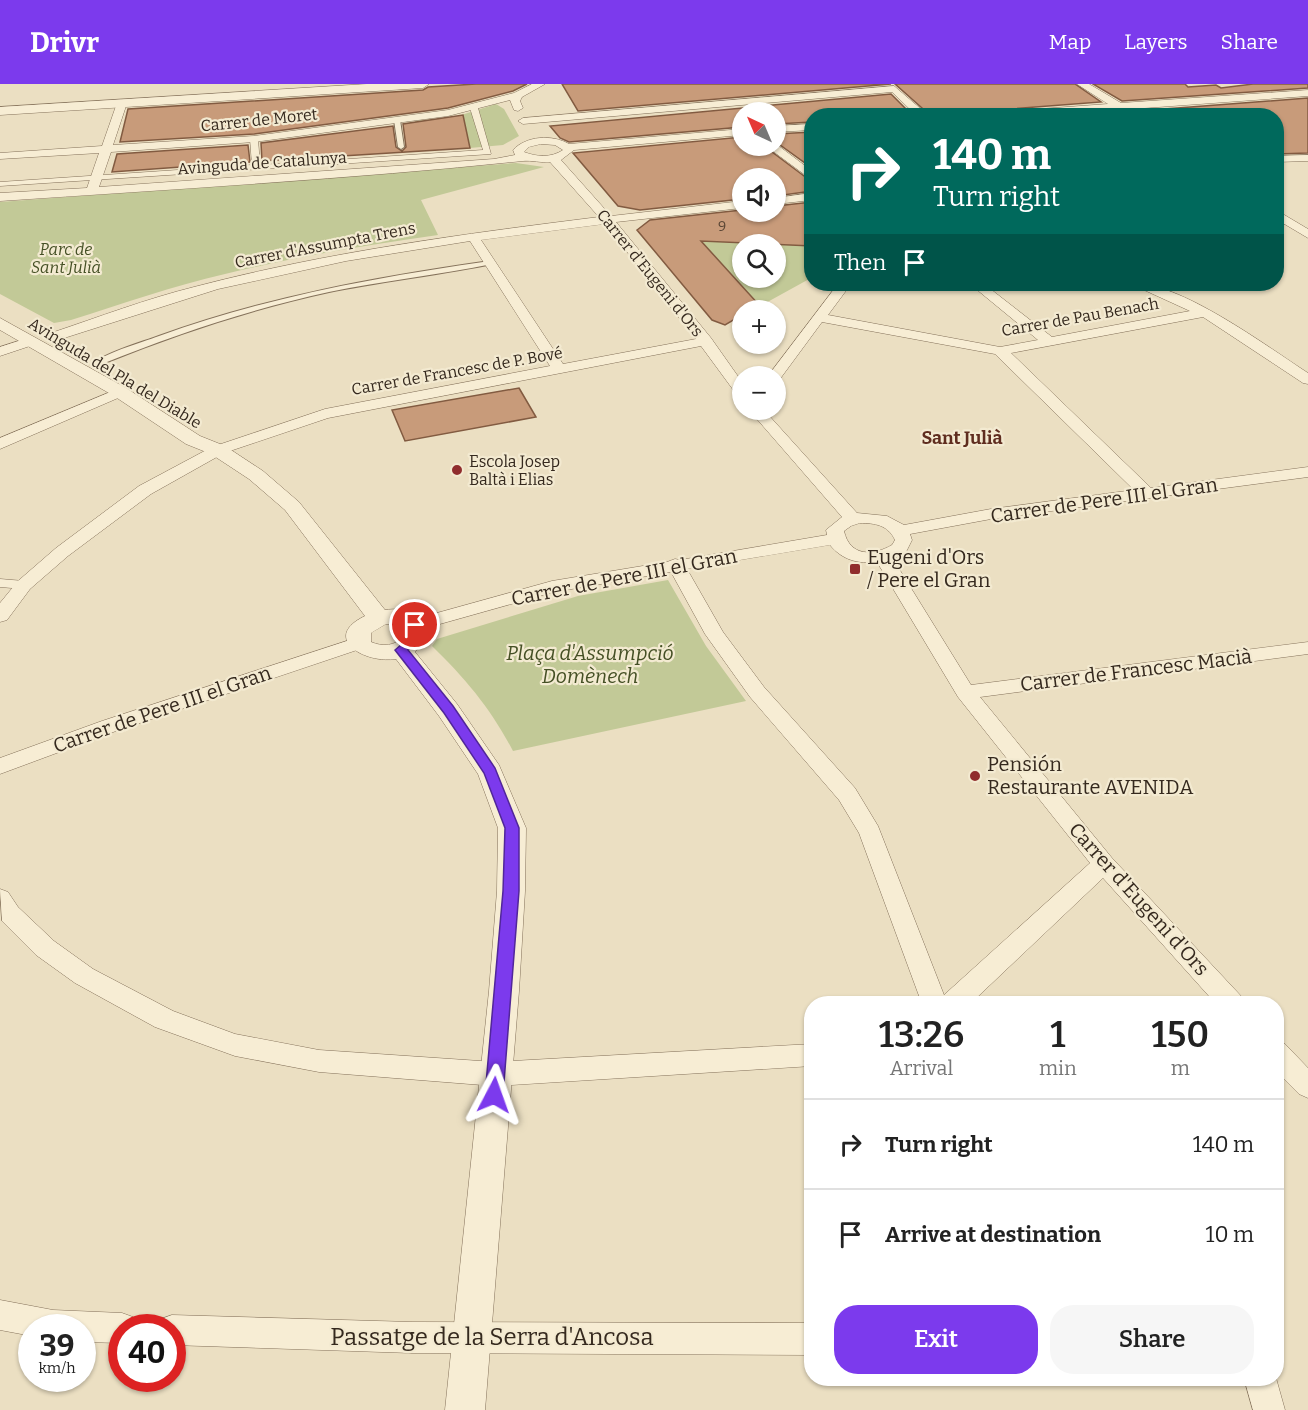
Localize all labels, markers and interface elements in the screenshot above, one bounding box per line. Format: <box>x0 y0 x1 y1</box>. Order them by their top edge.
text: Drivr <box>30 26 99 59</box>
text: Map <box>1049 29 1091 55</box>
text: Layers <box>1124 29 1188 55</box>
text: Share <box>1221 29 1278 55</box>
north arrow <box>732 102 786 156</box>
map controls <box>732 102 786 420</box>
street label: Carrer de Moret <box>200 104 318 136</box>
text: 140 m <box>933 130 1051 180</box>
icon: right <box>834 132 912 210</box>
street label: Avinguda de Catalunya <box>177 148 347 178</box>
button: sound <box>732 168 786 222</box>
text: Turn right <box>933 181 1060 213</box>
street label: Carrer d'Eugeni d'Ors <box>593 206 707 340</box>
street label: Carrer d'Assumpta Trens <box>233 218 417 272</box>
house number: 9 <box>718 218 726 235</box>
button: search <box>732 234 786 288</box>
park label: Parc de Sant Julià <box>31 240 101 277</box>
icon: arrive <box>898 246 931 279</box>
text: Then <box>834 249 886 276</box>
street label: Carrer de Pau Benach <box>1000 294 1160 340</box>
button: + <box>732 300 786 354</box>
street label: Avinguda del Pla del Diable <box>25 314 205 432</box>
street label: Carrer de Francesc de P. Bové <box>350 343 564 399</box>
button: − <box>732 366 786 420</box>
district label: Sant Julià <box>921 427 1003 449</box>
place label: Escola Josep Baltà i Elias <box>469 452 560 489</box>
marker: Escola Josep Baltà i Elias <box>450 463 464 477</box>
street label: Carrer de Pere III el Gran <box>989 472 1219 528</box>
street label: Carrer de Pere III el Gran <box>509 543 739 611</box>
place label: Eugeni d'Ors / Pere el Gran <box>867 545 991 592</box>
marker: Eugeni d'Ors / Pere el Gran <box>848 562 862 576</box>
pin <box>389 599 440 650</box>
icon: arrive <box>398 608 431 641</box>
park label: Plaça d'Assumpció Domènech <box>506 641 674 688</box>
street label: Carrer de Francesc Macià <box>1019 644 1253 696</box>
street label: Carrer de Pere III el Gran <box>50 660 275 758</box>
place label: Pensión Restaurante AVENIDA <box>987 752 1194 799</box>
marker: Pensión Restaurante AVENIDA <box>968 769 982 783</box>
street label: Carrer d'Eugeni d'Ors <box>1064 818 1214 980</box>
text: 13:26 <box>879 1013 964 1057</box>
text: 1 <box>1050 1013 1065 1057</box>
text: 150 <box>1151 1013 1209 1057</box>
text: Arrival <box>890 1056 953 1080</box>
text: min <box>1039 1056 1077 1080</box>
text: m <box>1171 1056 1190 1080</box>
position arrow <box>462 1063 526 1127</box>
icon: right <box>834 1128 867 1161</box>
text: Turn right <box>885 1131 993 1158</box>
text: 140 m <box>1193 1131 1254 1158</box>
icon: arrive <box>834 1218 867 1251</box>
text: Arrive at destination <box>885 1221 1101 1248</box>
text: 10 m <box>1206 1221 1254 1248</box>
button: Exit <box>834 1305 1038 1374</box>
button: Share <box>1050 1305 1254 1374</box>
speed limit sign: 40 <box>108 1314 186 1392</box>
street label: Passatge de la Serra d'Ancosa <box>330 1323 654 1351</box>
text: 39 <box>39 1328 75 1364</box>
text: km/h <box>38 1359 76 1377</box>

